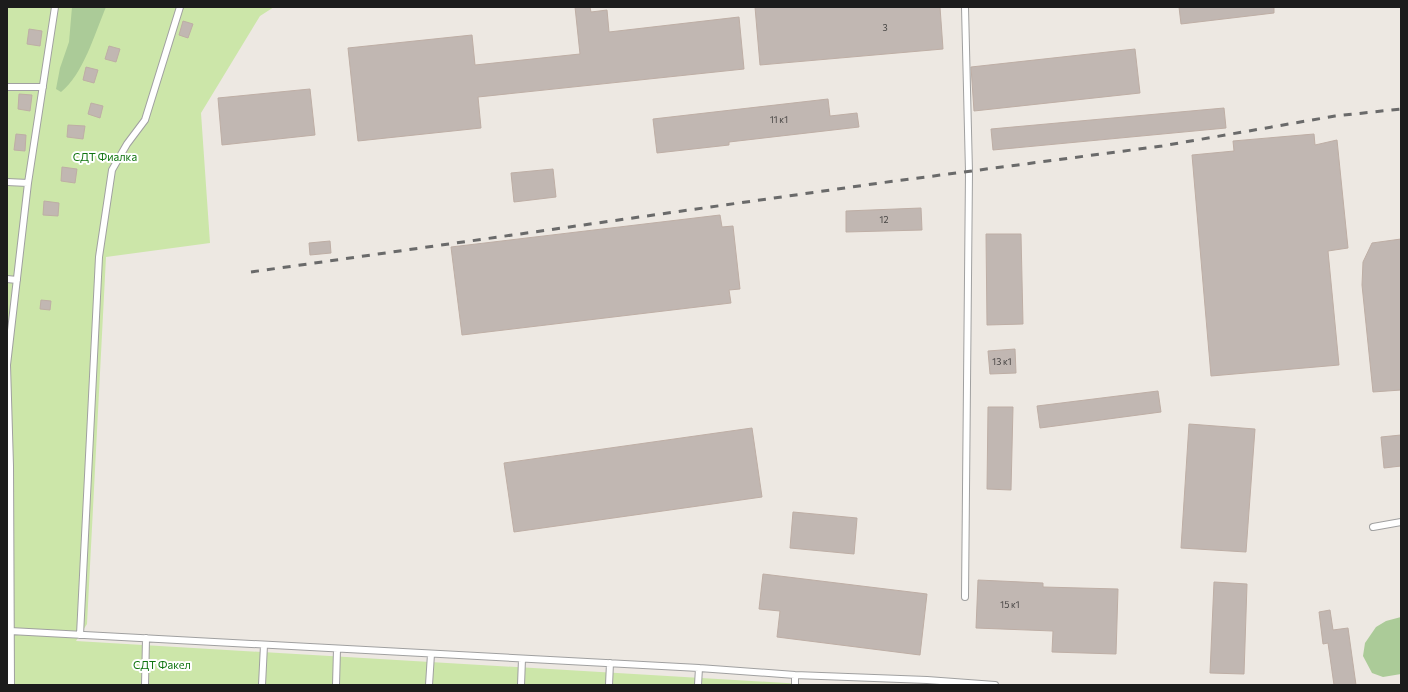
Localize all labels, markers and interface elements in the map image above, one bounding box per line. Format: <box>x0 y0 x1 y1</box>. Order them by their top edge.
house number: 3 <box>882 22 888 33</box>
house number: 11 к1 <box>770 114 788 125</box>
park label: СДТ Фиалка <box>73 150 137 163</box>
house number: 12 <box>880 214 888 225</box>
house number: 13 к1 <box>992 356 1012 367</box>
house number: 15 к1 <box>1000 599 1020 610</box>
park label: СДТ Факел <box>133 658 191 671</box>

